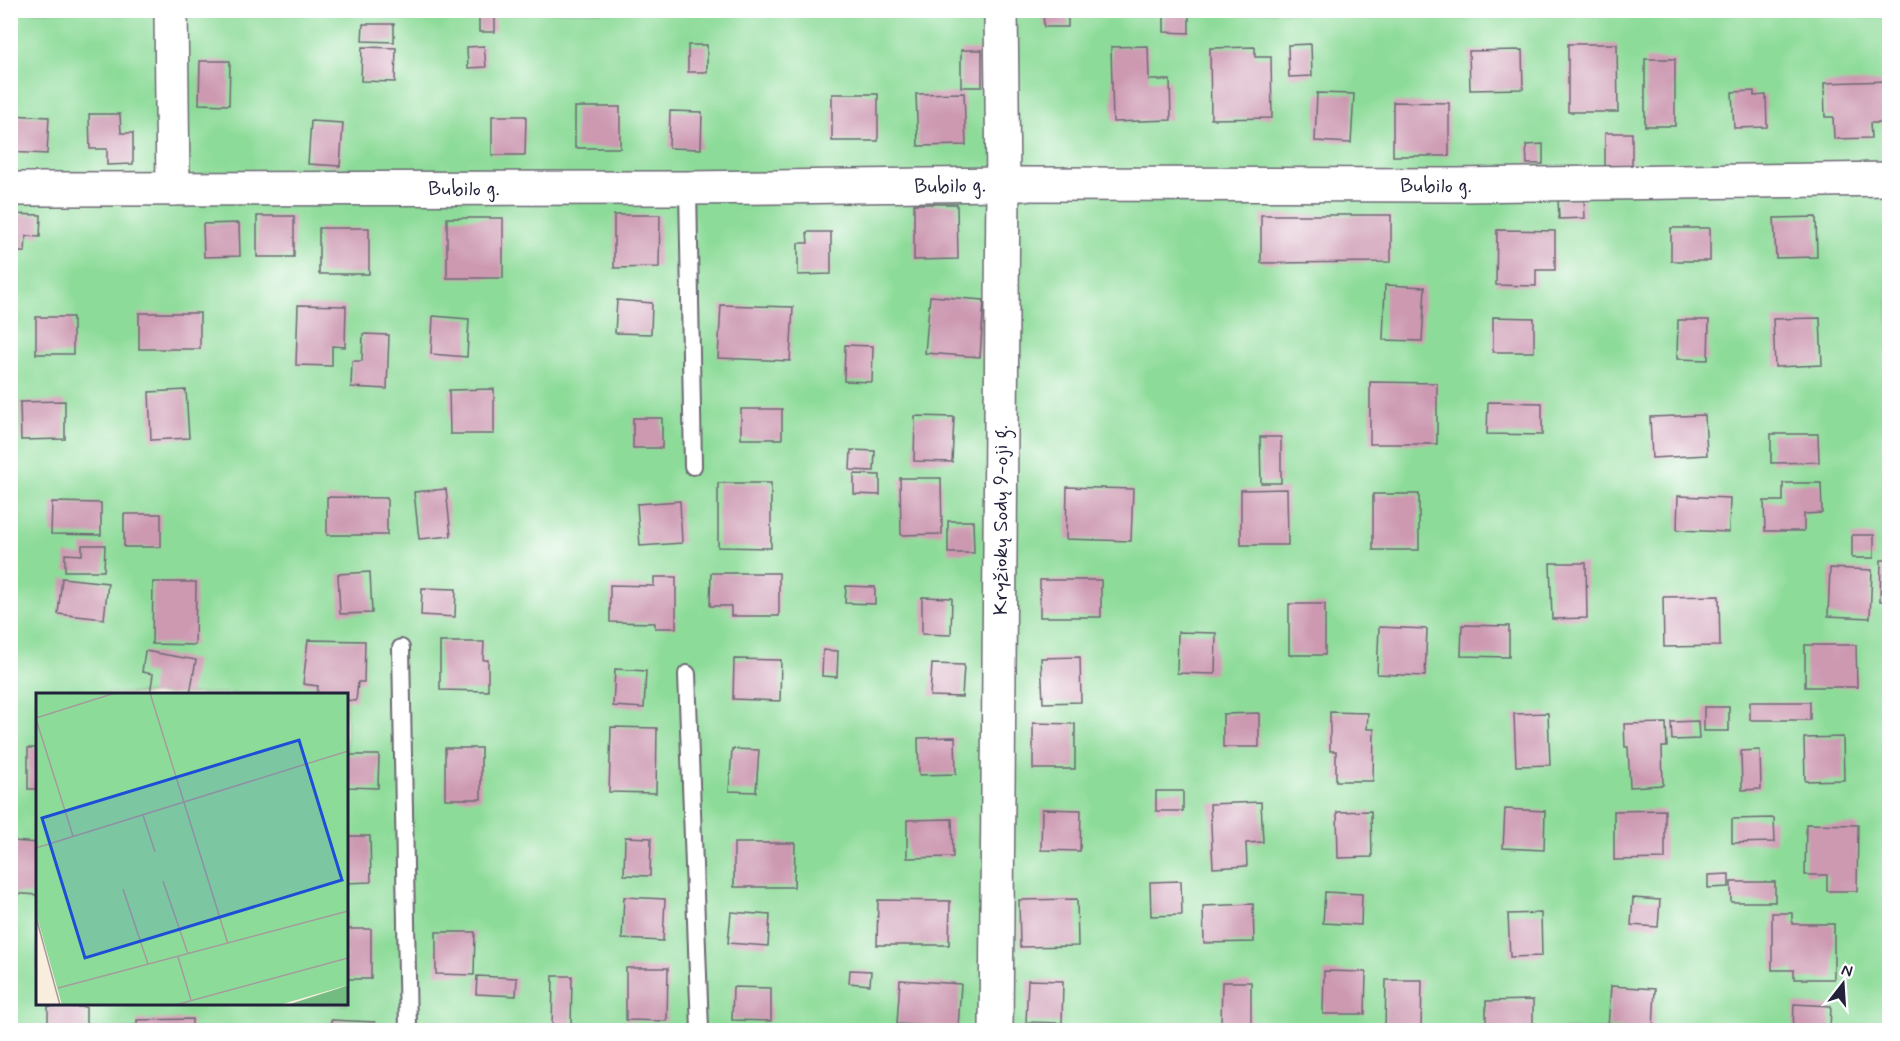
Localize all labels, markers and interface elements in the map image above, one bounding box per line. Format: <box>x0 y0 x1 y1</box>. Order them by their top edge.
street label: Bubilo g. <box>914 171 986 201</box>
street label: Bubilo g. <box>1400 172 1472 200</box>
street label: Bubilo g. <box>428 175 500 203</box>
street label: Kryžiokų Sodų 9-oji g. <box>987 425 1017 615</box>
inset map <box>36 693 348 1005</box>
north arrow <box>1813 954 1873 1014</box>
text: N <box>1839 959 1855 983</box>

